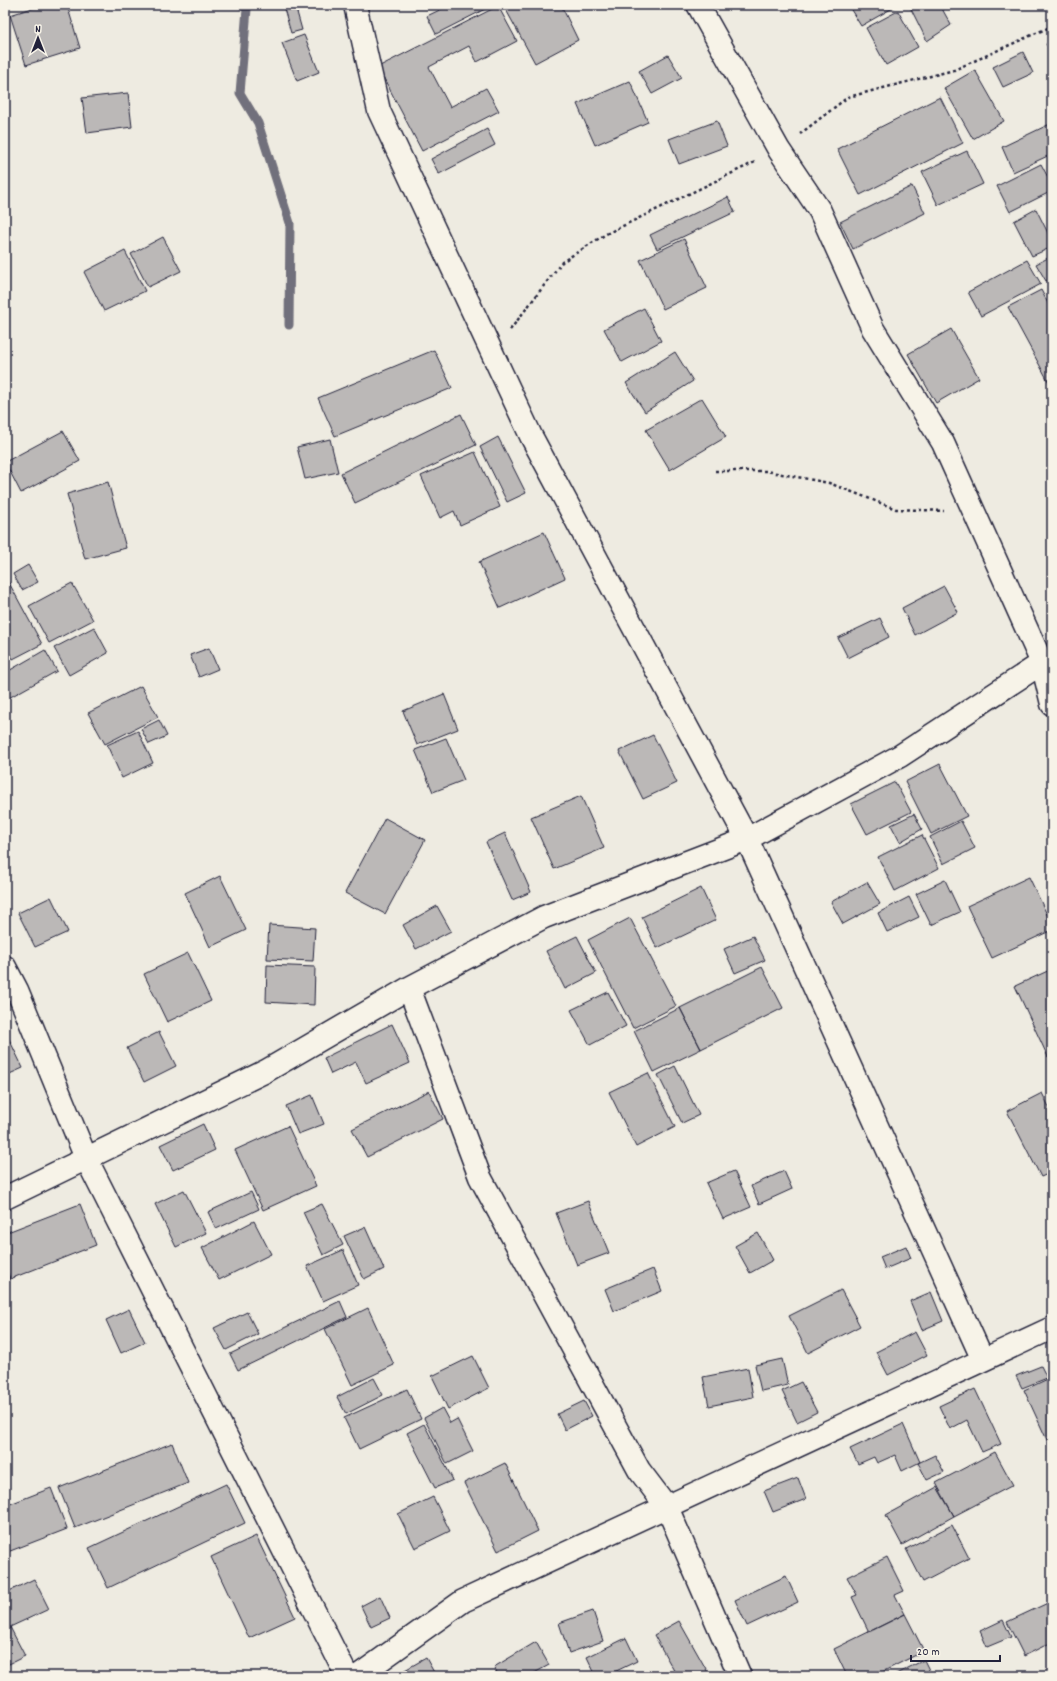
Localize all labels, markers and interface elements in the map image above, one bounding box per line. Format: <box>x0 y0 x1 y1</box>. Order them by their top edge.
north arrow <box>18 18 58 58</box>
text: N <box>35 22 41 38</box>
scale bar <box>911 1637 1000 1663</box>
text: 20 m <box>917 1644 940 1661</box>

